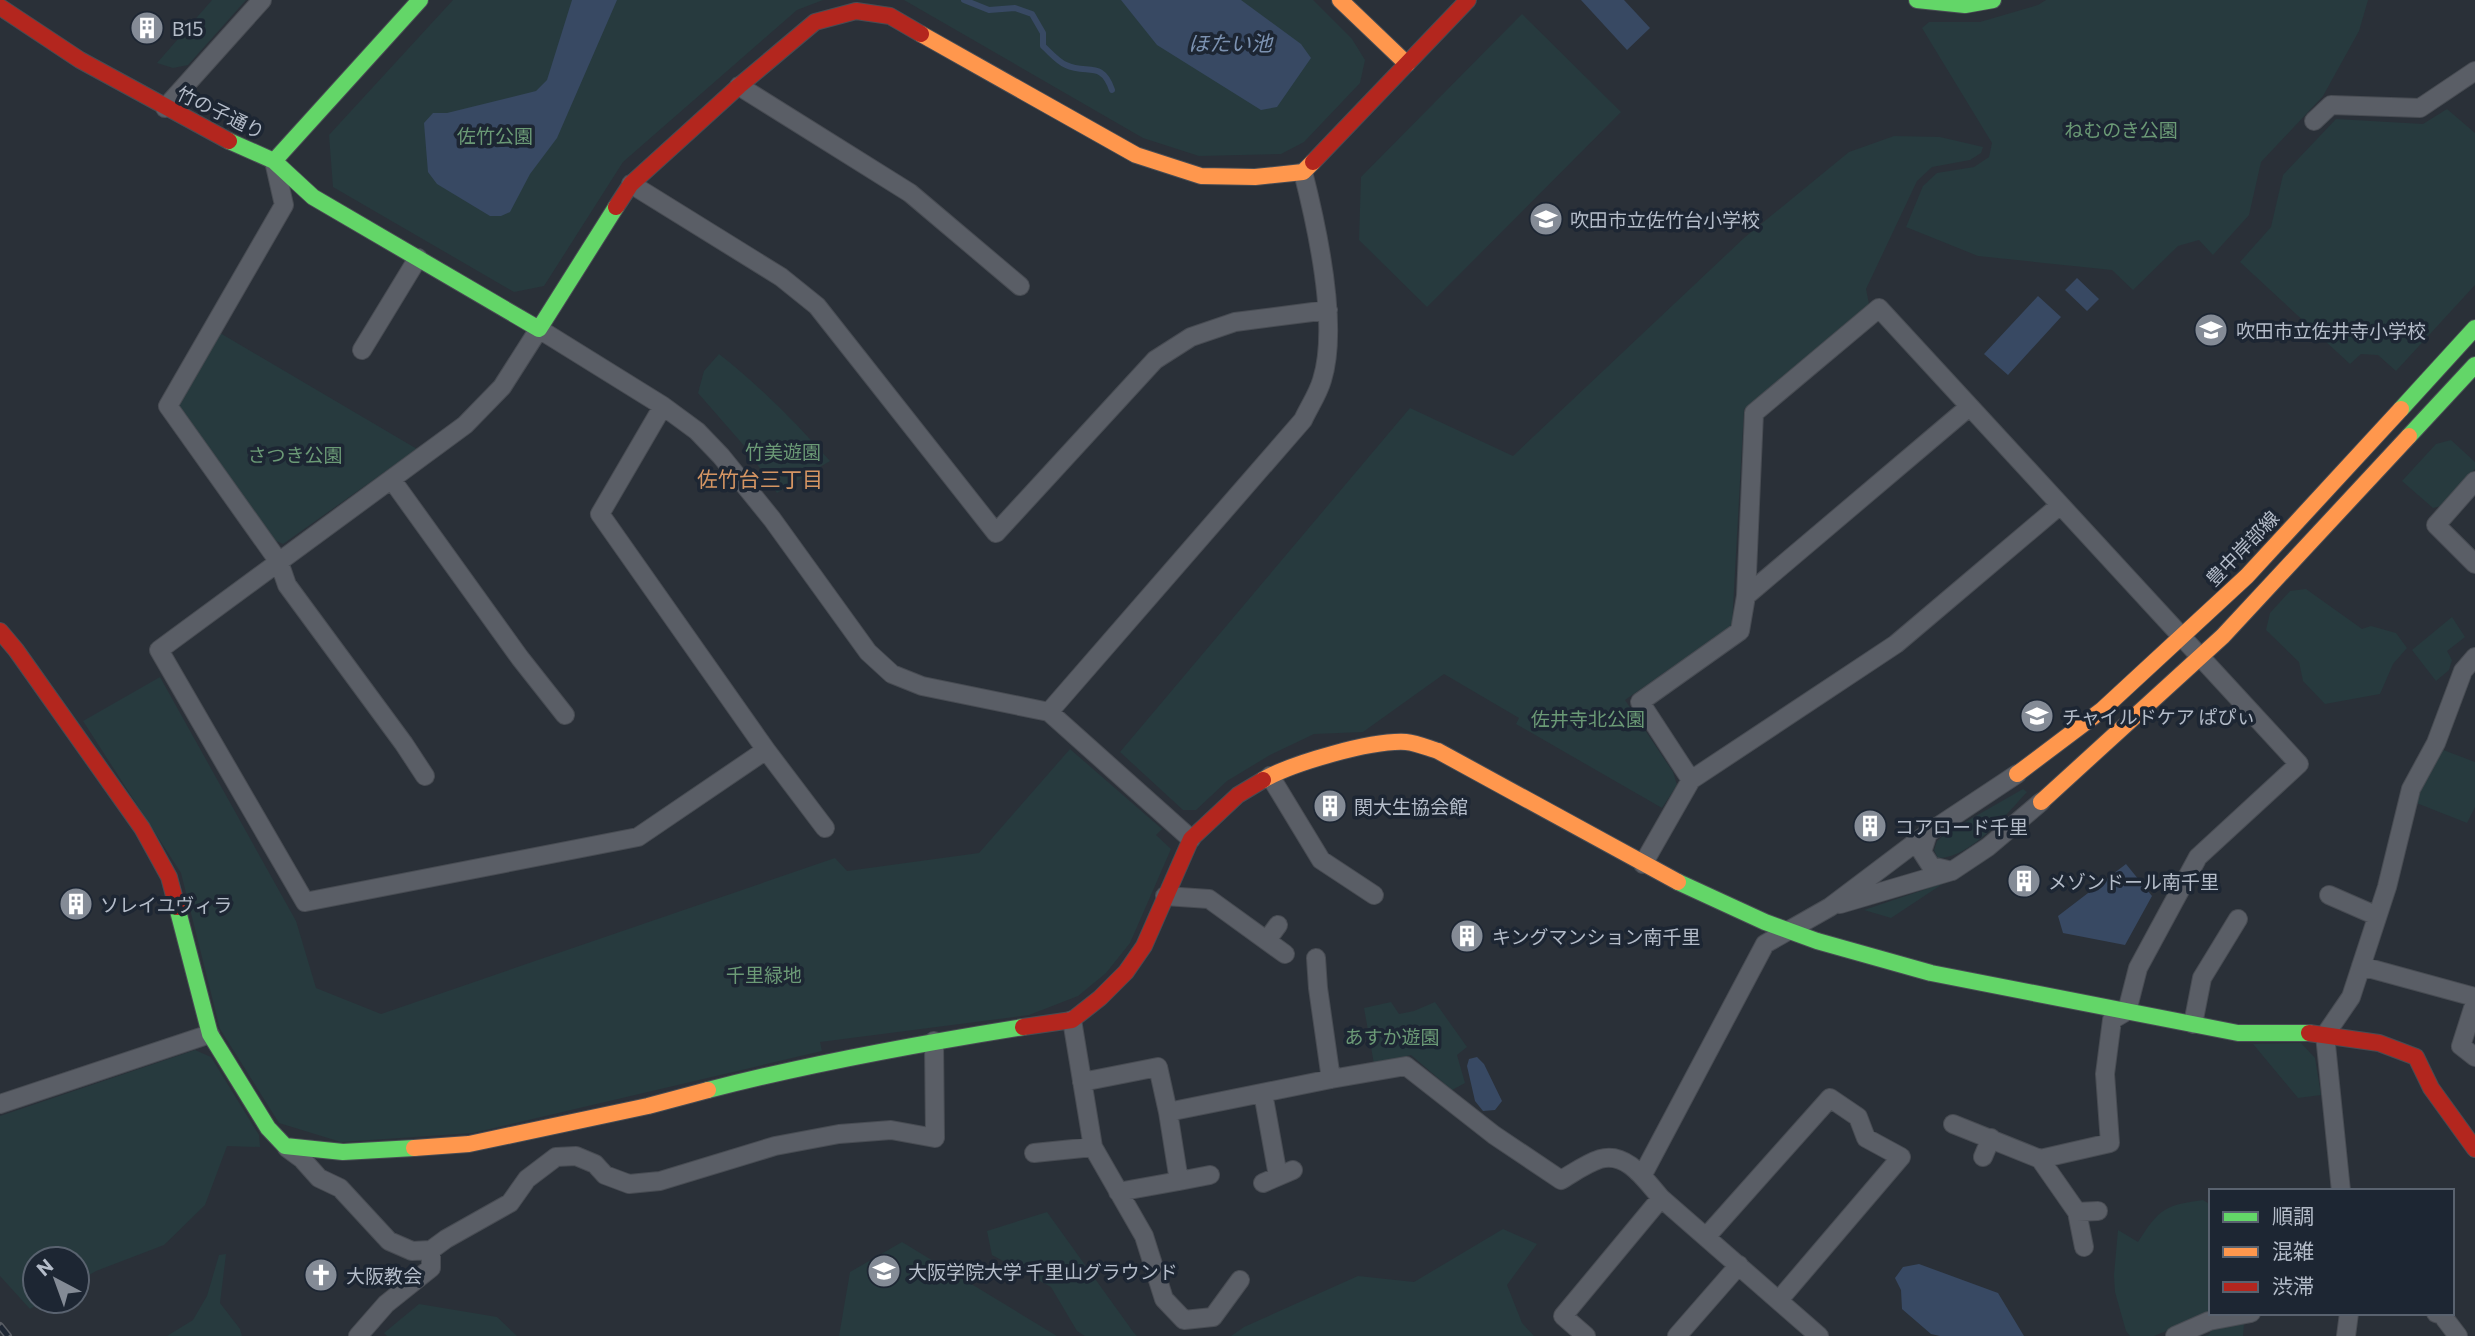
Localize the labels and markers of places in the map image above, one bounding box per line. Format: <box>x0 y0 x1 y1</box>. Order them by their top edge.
building icon: B15 <box>128 9 166 47</box>
place label: B15 <box>172 17 203 40</box>
school or university icon: 吹田市立佐竹台小学校 <box>1527 200 1565 238</box>
place label: 吹田市立佐竹台小学校 <box>1570 208 1760 231</box>
school or university icon: 吹田市立佐井寺小学校 <box>2192 311 2230 349</box>
place label: 吹田市立佐井寺小学校 <box>2236 319 2426 342</box>
school or university icon: チャイルドケア ぱぴぃ <box>2018 697 2056 735</box>
place label: チャイルドケア ぱぴぃ <box>2062 705 2255 728</box>
building icon: 関大生協会館 <box>1311 787 1349 825</box>
place label: 関大生協会館 <box>1354 795 1468 818</box>
building icon: コアロード千里 <box>1851 807 1889 845</box>
place label: コアロード千里 <box>1895 815 2028 838</box>
building icon: メゾンドール南千里 <box>2005 862 2043 900</box>
place label: メゾンドール南千里 <box>2048 870 2219 893</box>
building icon: ソレイユヴィラ <box>57 885 95 923</box>
place label: ソレイユヴィラ <box>100 893 233 916</box>
building icon: キングマンション南千里 <box>1448 917 1486 955</box>
place label: キングマンション南千里 <box>1492 925 1700 948</box>
school or university icon: 大阪学院大学 千里山グラウンド <box>865 1252 903 1290</box>
church icon: 大阪教会 <box>302 1256 340 1294</box>
place label: 大阪学院大学 千里山グラウンド <box>908 1260 1178 1283</box>
place label: 大阪教会 <box>346 1264 422 1287</box>

